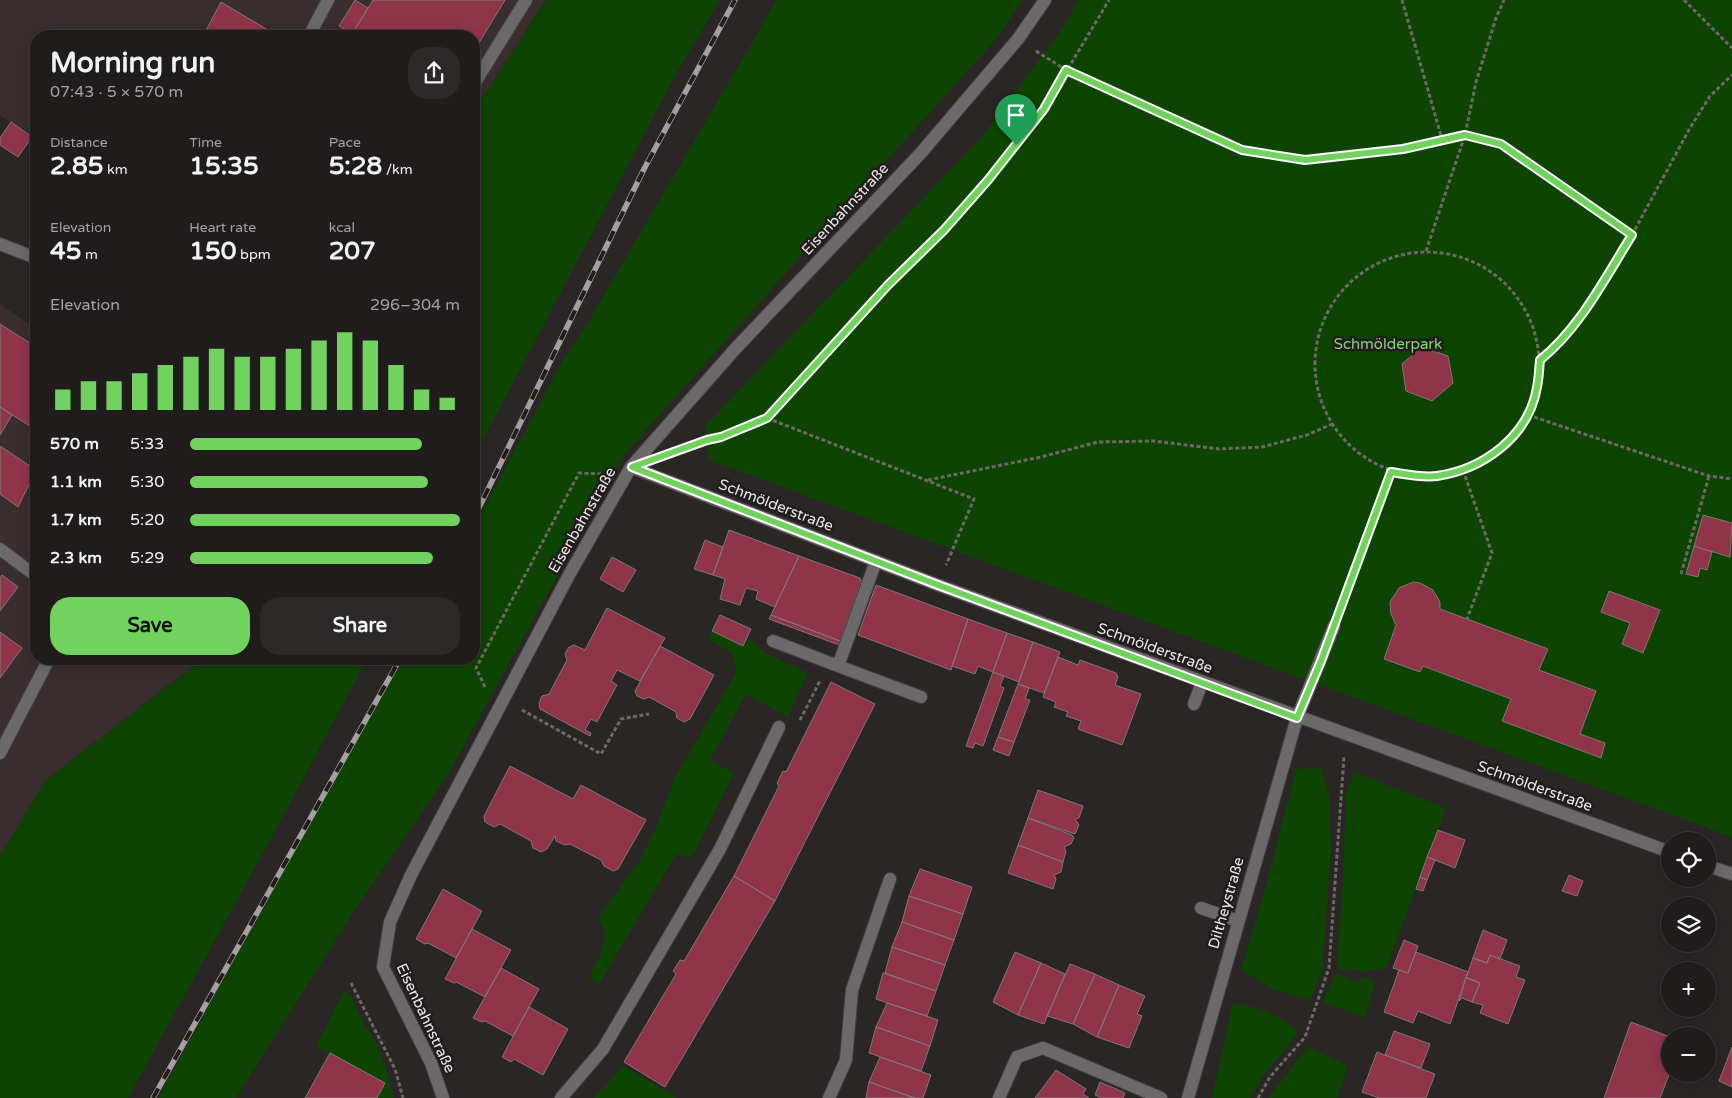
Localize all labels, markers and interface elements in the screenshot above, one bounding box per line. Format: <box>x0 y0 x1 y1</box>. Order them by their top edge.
text: Morning run <box>50 46 215 80</box>
button: share <box>408 47 460 99</box>
text: 07:43 · 5 × 570 m <box>50 82 183 102</box>
pin <box>995 94 1037 145</box>
icon: arrive <box>1002 101 1030 129</box>
text: Distance <box>50 134 108 151</box>
text: Time <box>189 134 222 151</box>
text: Pace <box>329 134 361 151</box>
text: 2.85 <box>50 151 103 181</box>
text: 15:35 <box>189 151 259 181</box>
text: 5:28 <box>329 151 382 181</box>
street label: Eisenbahnstraße <box>798 159 892 259</box>
text: km <box>103 161 128 178</box>
text: /km <box>382 161 413 178</box>
text: Elevation <box>50 219 111 236</box>
text: Heart rate <box>189 219 256 236</box>
text: kcal <box>329 219 355 236</box>
text: 45 <box>50 236 81 266</box>
text: 150 <box>189 236 236 266</box>
text: 207 <box>329 236 376 266</box>
text: m <box>81 246 98 263</box>
text: bpm <box>236 246 271 263</box>
text: Elevation <box>50 295 120 315</box>
text: 296–304 m <box>370 295 460 315</box>
park label: Schmölderpark <box>1334 335 1442 353</box>
text: 570 m <box>50 434 99 454</box>
text: 5:33 <box>130 434 164 454</box>
street label: Eisenbahnstraße <box>544 464 620 576</box>
text: 1.1 km <box>50 472 102 492</box>
text: 5:30 <box>130 472 164 492</box>
street label: Schmölderstraße <box>716 475 836 535</box>
text: 1.7 km <box>50 510 102 530</box>
text: 5:20 <box>130 510 164 530</box>
text: 2.3 km <box>50 548 102 568</box>
text: 5:29 <box>130 548 164 568</box>
button: Save <box>50 597 250 655</box>
button: Share <box>260 597 460 655</box>
street label: Schmölderstraße <box>1095 619 1215 677</box>
street label: Schmölderstraße <box>1475 757 1595 815</box>
map controls <box>1661 832 1716 1082</box>
button: locate <box>1661 832 1716 887</box>
street label: Diltheystraße <box>1204 855 1248 951</box>
button: layers <box>1661 897 1716 952</box>
street label: Eisenbahnstraße <box>393 960 459 1076</box>
button: + <box>1661 962 1716 1017</box>
button: − <box>1661 1027 1716 1082</box>

